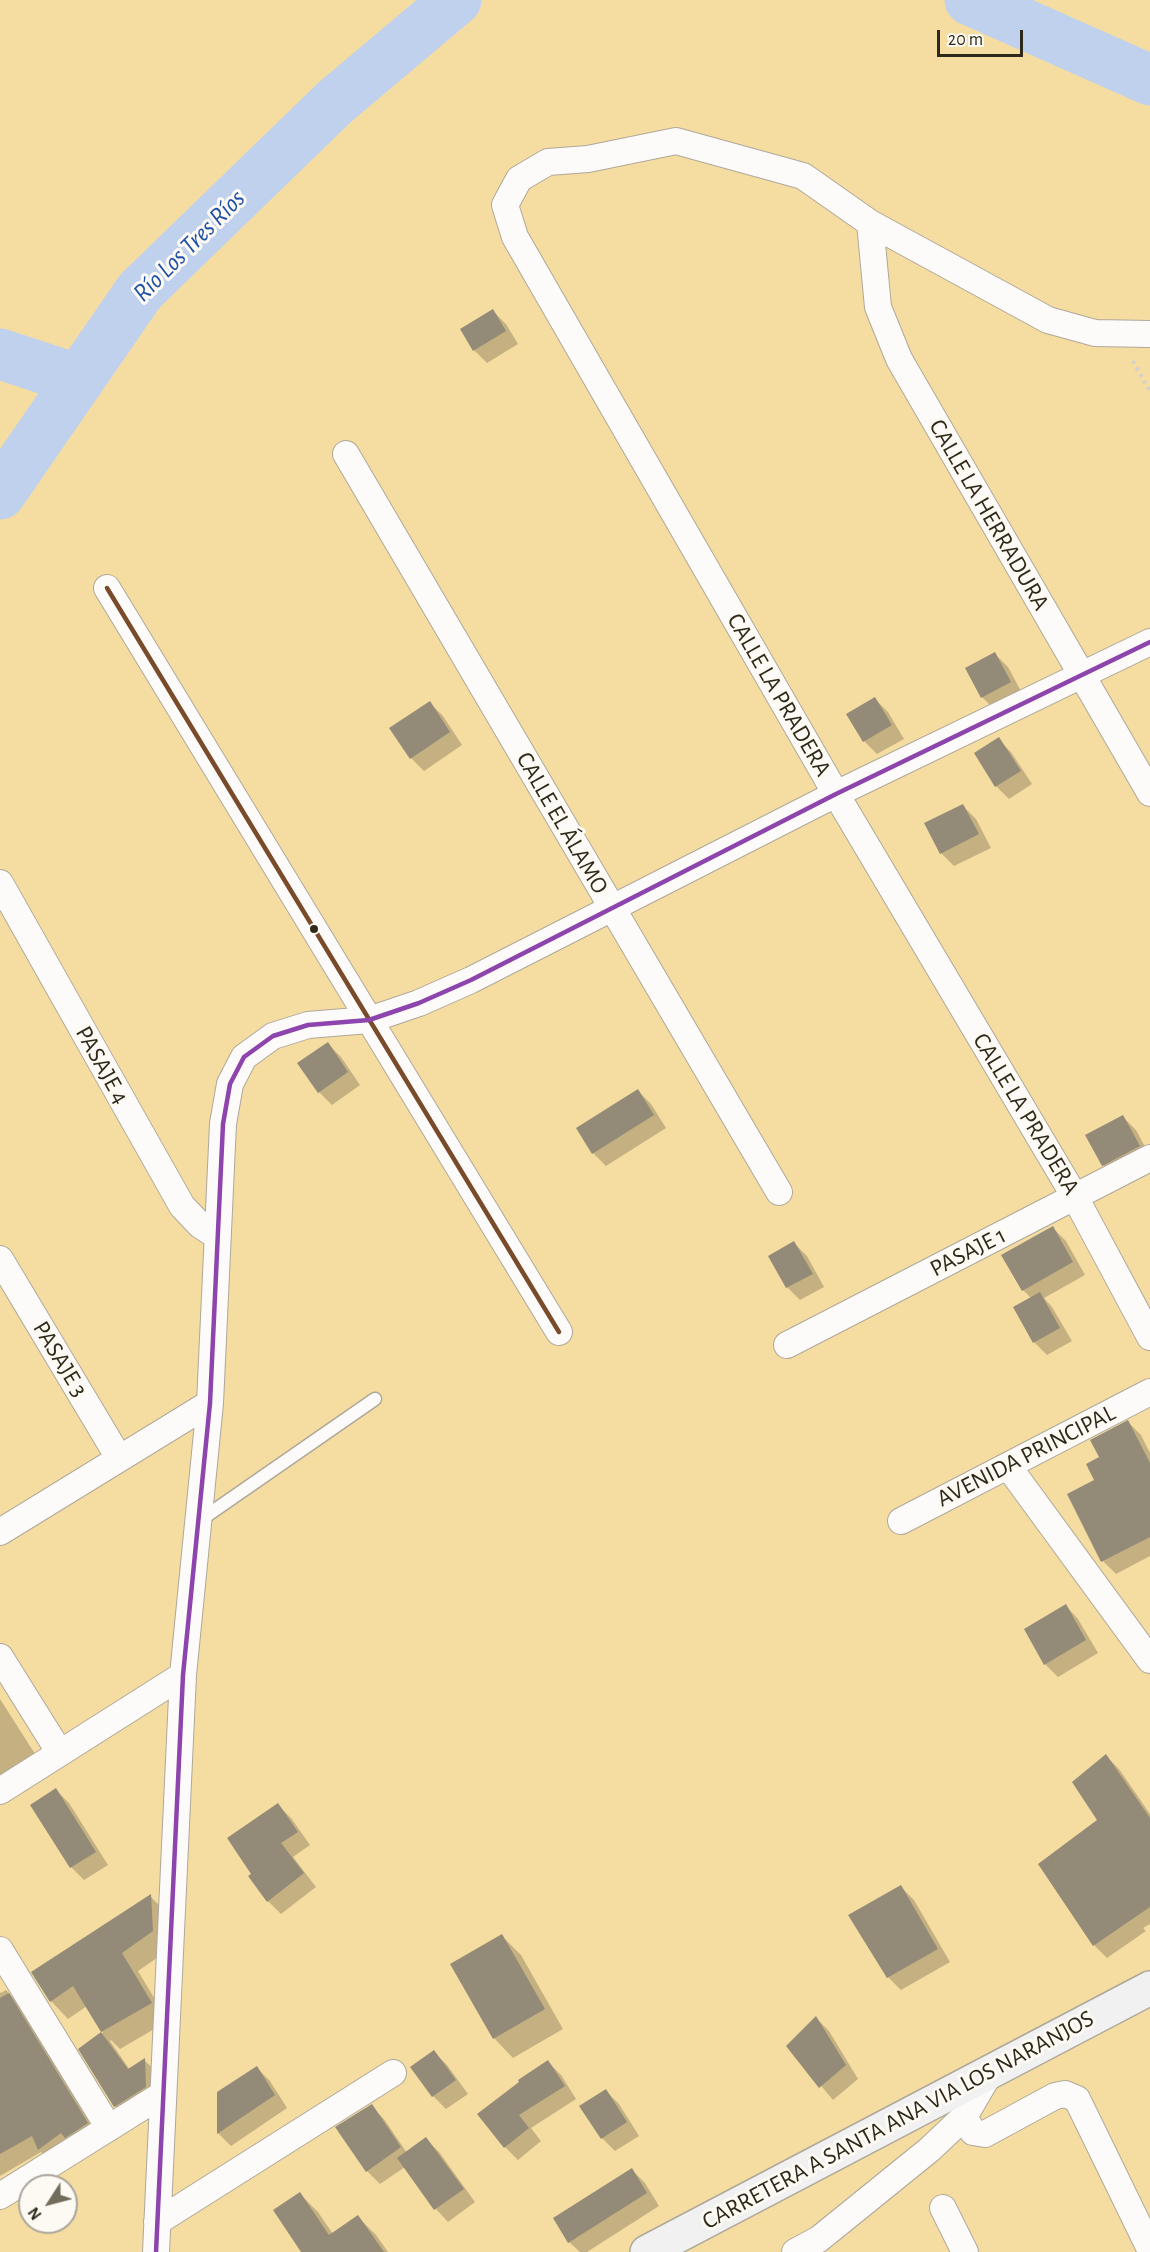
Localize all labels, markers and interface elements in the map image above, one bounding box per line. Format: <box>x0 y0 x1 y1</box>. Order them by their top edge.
scale bar <box>940 18 1026 56</box>
text: 20 m <box>948 31 983 49</box>
water label: Río Los Tres Ríos <box>126 183 252 309</box>
street label: CALLE LA HERRADURA <box>923 414 1055 616</box>
street label: CALLE LA PRADERA <box>721 608 837 782</box>
street label: CALLE EL ÁLAMO <box>510 747 614 899</box>
unlabelled marker <box>308 923 320 935</box>
street label: PASAJE 4 <box>69 1021 135 1109</box>
street label: CALLE LA PRADERA <box>966 1028 1086 1200</box>
street label: PASAJE 1 <box>925 1221 1011 1283</box>
street label: PASAJE 3 <box>26 1316 94 1402</box>
street label: AVENIDA PRINCIPAL <box>932 1399 1120 1513</box>
street label: CARRETERA A SANTA ANA VIA LOS NARANJOS <box>697 2004 1099 2236</box>
north arrow <box>18 2174 78 2234</box>
text: N <box>25 2204 45 2223</box>

